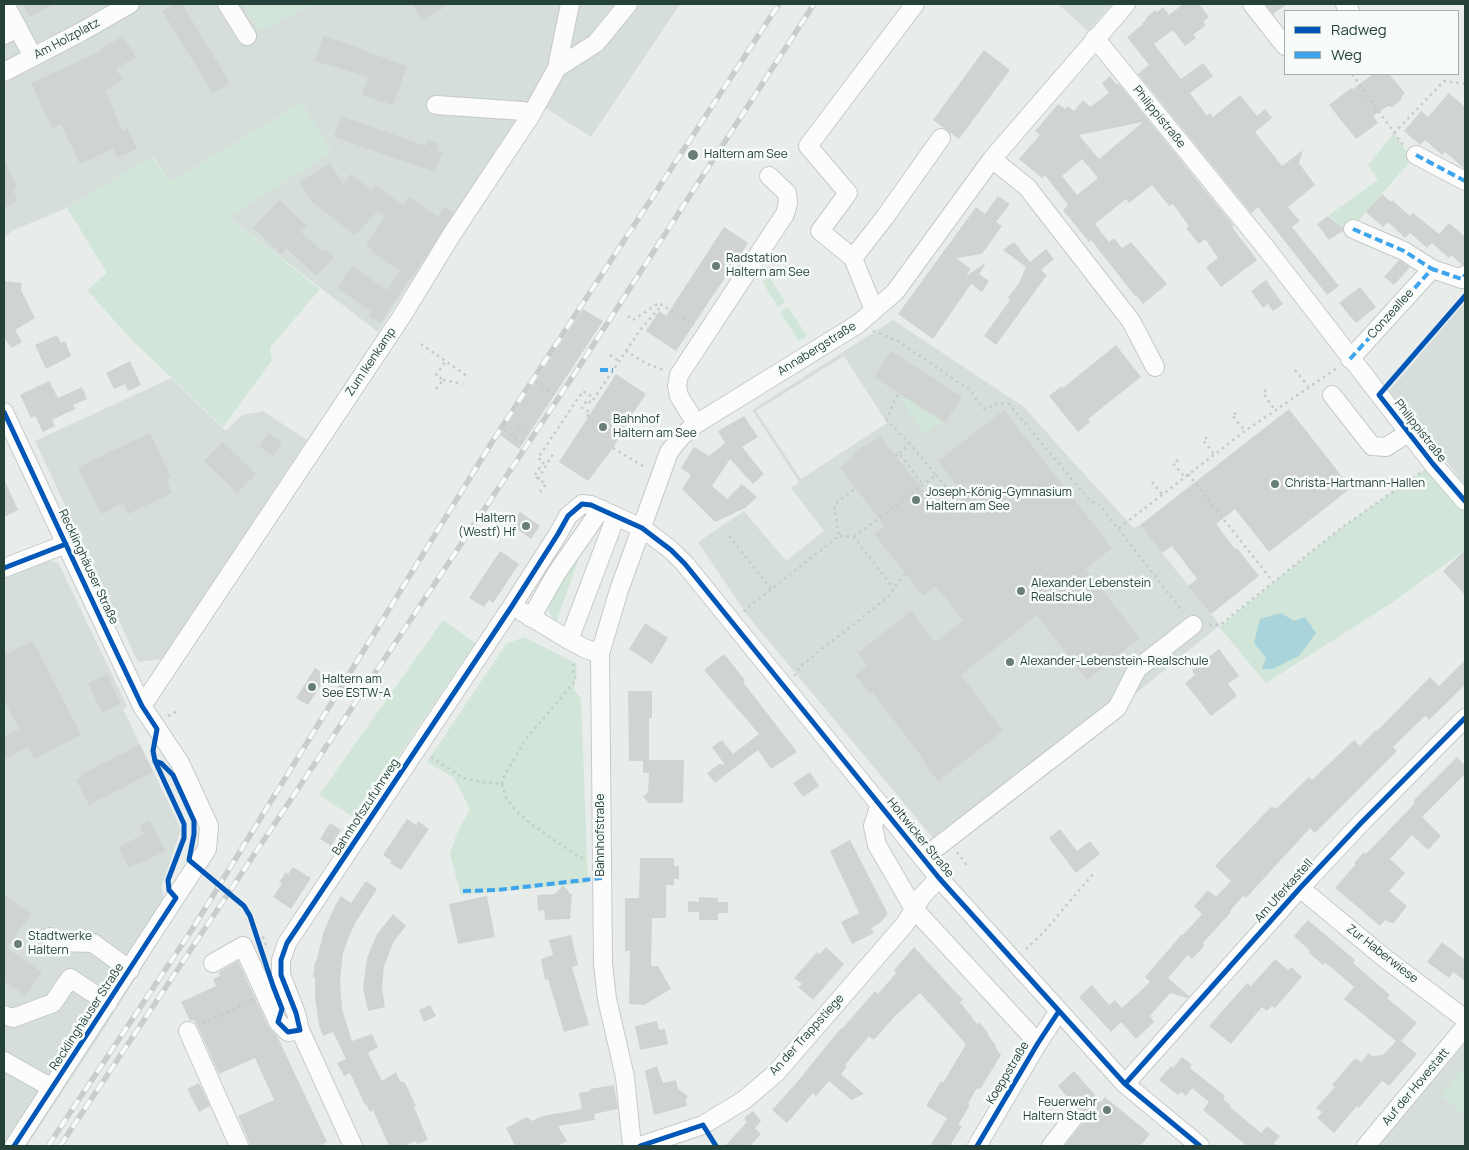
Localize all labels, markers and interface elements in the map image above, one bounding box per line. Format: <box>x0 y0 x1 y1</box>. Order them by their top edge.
legend <box>1284 10 1459 75</box>
street label: Am Holzplatz <box>32 16 102 62</box>
text: Radweg <box>1331 19 1387 40</box>
text: Weg <box>1331 44 1362 65</box>
street label: Philippistraße <box>1130 83 1188 151</box>
marker: Haltern am See <box>686 148 700 162</box>
place label: Haltern am See <box>704 148 788 162</box>
place label: Radstation Haltern am See <box>726 252 810 280</box>
marker: Radstation Haltern am See <box>710 260 722 272</box>
street label: Conzeallee <box>1365 286 1417 342</box>
street label: Annabergstraße <box>775 319 859 379</box>
street label: Zum Ikenkamp <box>343 325 399 399</box>
street label: Philippistraße <box>1391 397 1449 465</box>
place label: Bahnhof Haltern am See <box>613 413 697 441</box>
marker: Bahnhof Haltern am See <box>597 421 609 433</box>
place label: Christa-Hartmann-Hallen <box>1285 477 1425 491</box>
marker: Christa-Hartmann-Hallen <box>1269 478 1281 490</box>
place label: Joseph-König-Gymnasium Haltern am See <box>926 486 1072 514</box>
marker: Joseph-König-Gymnasium Haltern am See <box>910 494 922 506</box>
street label: Recklinghäuser Straße <box>55 507 121 627</box>
place label: Haltern (Westf) Hf <box>458 512 516 540</box>
marker: Haltern (Westf) Hf <box>520 520 532 532</box>
place label: Alexander Lebenstein Realschule <box>1031 577 1151 605</box>
marker: Alexander Lebenstein Realschule <box>1015 585 1027 597</box>
place label: Alexander-Lebenstein-Realschule <box>1020 655 1209 669</box>
marker: Alexander-Lebenstein-Realschule <box>1004 656 1016 668</box>
place label: Haltern am See ESTW-A <box>322 673 391 701</box>
marker: Haltern am See ESTW-A <box>306 681 318 693</box>
street label: Bahnhofszufuhrweg <box>329 756 403 858</box>
street label: Bahnhofstraße <box>594 794 608 876</box>
street label: Holtwicker Straße <box>883 795 957 881</box>
street label: Am Uferkastell <box>1252 856 1316 926</box>
street label: Zur Haberwiese <box>1343 922 1421 986</box>
place label: Stadtwerke Haltern <box>28 930 92 958</box>
marker: Stadtwerke Haltern <box>12 938 24 950</box>
street label: Recklinghäuser Straße <box>47 961 127 1073</box>
street label: An der Trappstiege <box>767 991 847 1079</box>
street label: Koeppstraße <box>984 1039 1032 1107</box>
street label: Auf der Hovestatt <box>1379 1045 1453 1129</box>
place label: Feuerwehr Haltern Stadt <box>1023 1096 1097 1124</box>
marker: Feuerwehr Haltern Stadt <box>1101 1104 1113 1116</box>

